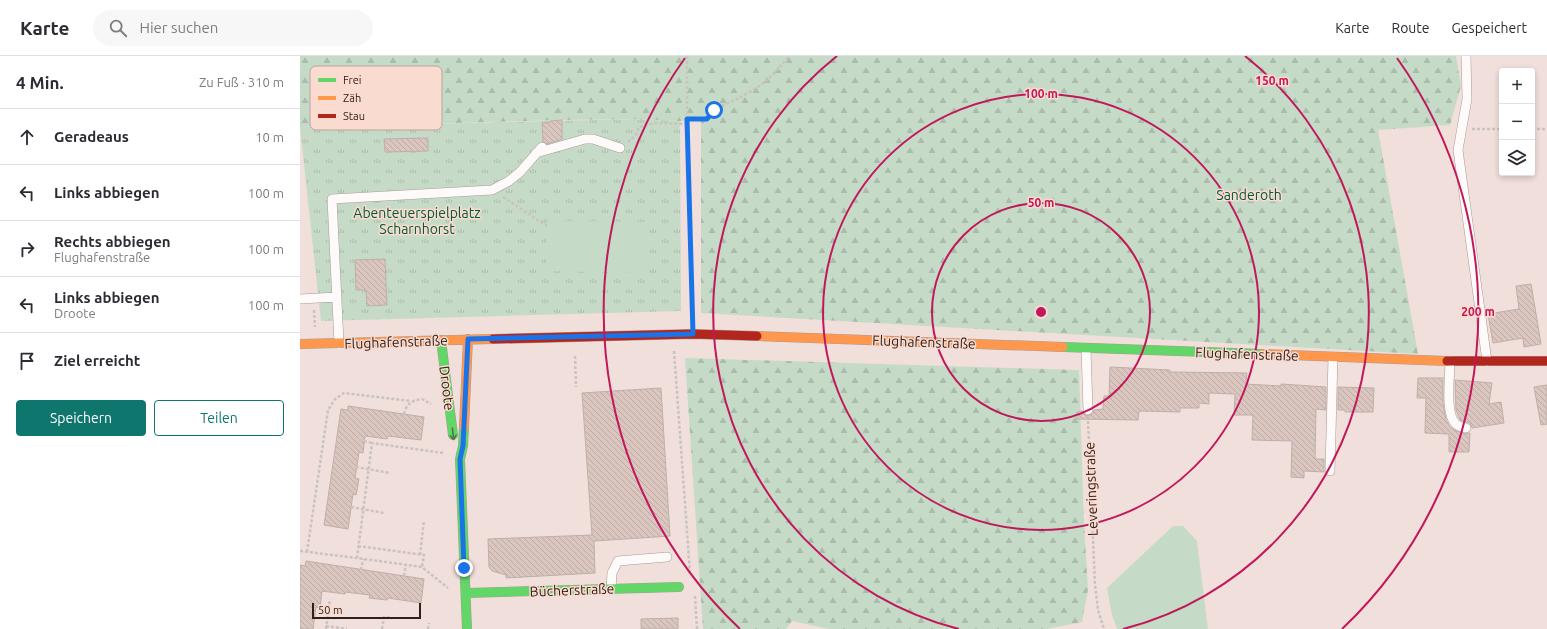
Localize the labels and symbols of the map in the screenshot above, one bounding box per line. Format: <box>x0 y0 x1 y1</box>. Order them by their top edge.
legend <box>310 66 442 130</box>
text: Frei <box>343 74 362 86</box>
text: 150 m <box>1255 74 1289 87</box>
text: 100 m <box>1024 87 1058 100</box>
text: Zäh <box>343 92 361 104</box>
route start <box>705 101 723 119</box>
text: Stau <box>343 110 365 122</box>
park label: Sanderoth <box>1216 187 1282 203</box>
text: 50 m <box>1028 196 1054 209</box>
park label: Abenteuerspielplatz Scharnhorst <box>353 205 481 237</box>
centre of rings <box>1034 305 1048 319</box>
text: 200 m <box>1461 305 1495 318</box>
street label: Flughafenstraße <box>344 332 448 352</box>
street label: Flughafenstraße <box>872 332 976 352</box>
street label: Flughafenstraße <box>1195 344 1299 364</box>
street label: Droote <box>436 365 458 411</box>
one-way arrow <box>449 427 457 440</box>
street label: Leveringstraße <box>1081 442 1101 536</box>
route end <box>455 559 473 577</box>
street label: Bücherstraße <box>529 581 615 599</box>
scale bar <box>312 601 421 620</box>

